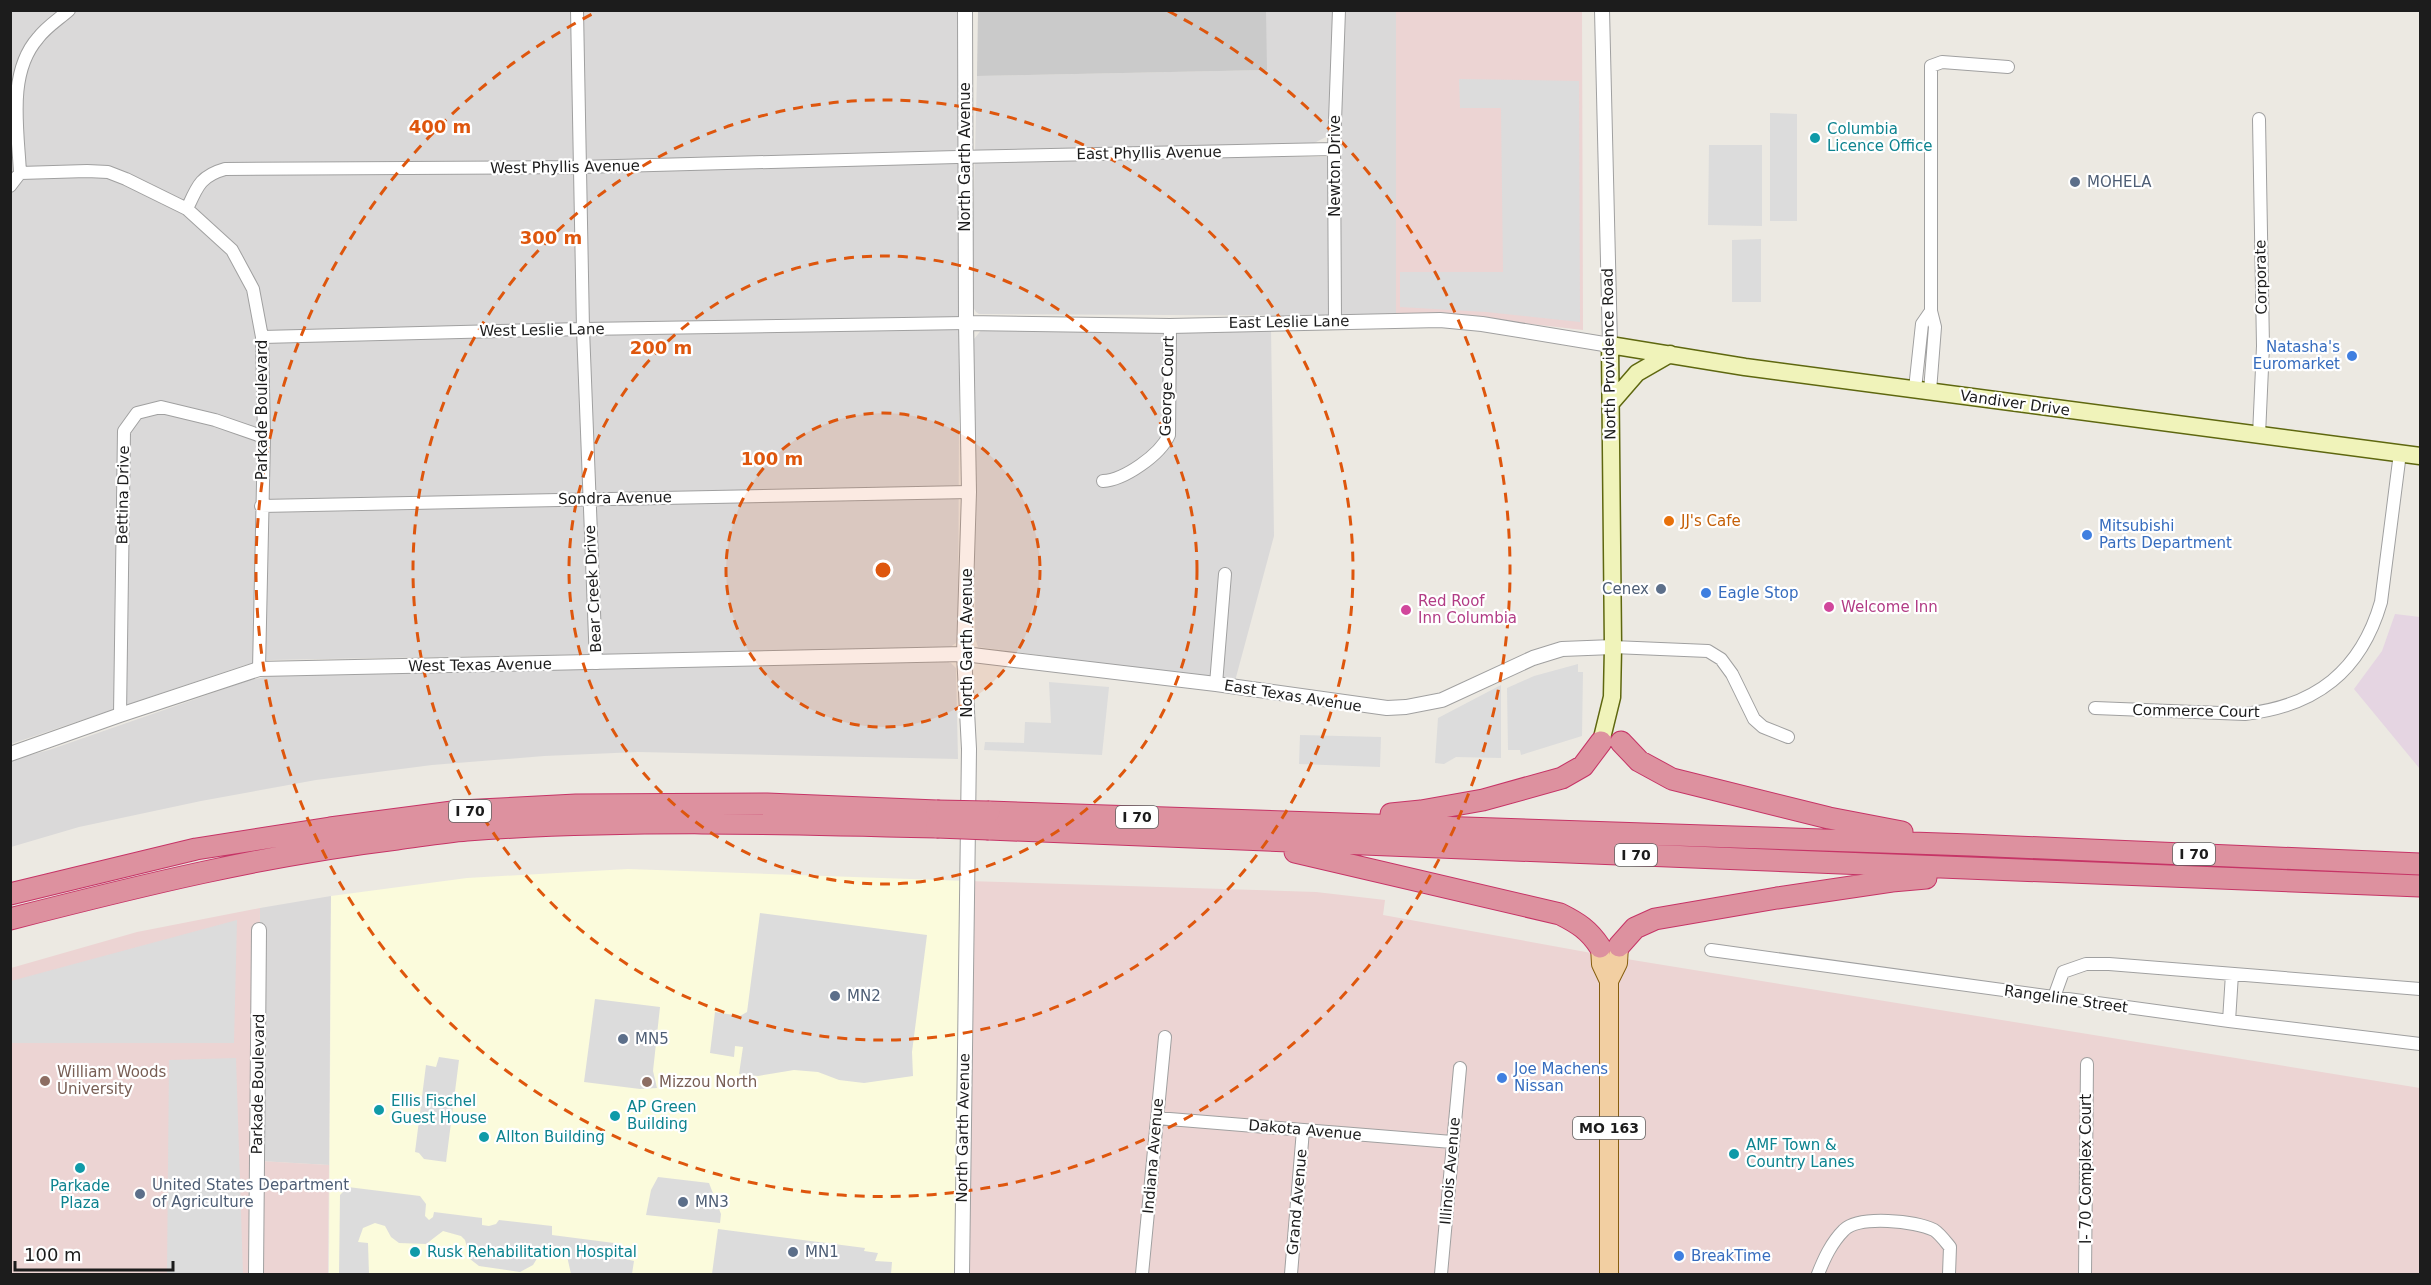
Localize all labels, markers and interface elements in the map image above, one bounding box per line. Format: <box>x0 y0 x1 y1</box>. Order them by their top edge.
street label: North Garth Avenue <box>956 82 974 232</box>
street label: Newton Drive <box>1326 115 1344 217</box>
text: 400 m <box>409 116 471 137</box>
place label: Columbia Licence Office <box>1827 120 1933 155</box>
marker: Columbia Licence Office <box>1808 131 1822 145</box>
street label: East Phyllis Avenue <box>1076 143 1222 163</box>
street label: West Phyllis Avenue <box>490 157 640 177</box>
place label: MOHELA <box>2087 173 2152 191</box>
marker: MOHELA <box>2068 175 2082 189</box>
text: 300 m <box>520 227 582 248</box>
street label: Corporate <box>2251 239 2271 315</box>
street label: North Providence Road <box>1599 268 1619 440</box>
street label: East Leslie Lane <box>1228 312 1350 332</box>
street label: West Leslie Lane <box>479 320 605 340</box>
street label: George Court <box>1156 335 1178 437</box>
text: 200 m <box>630 337 692 358</box>
place label: Natasha's Euromarket <box>2253 338 2340 373</box>
street label: Parkade Boulevard <box>253 340 271 480</box>
marker: Natasha's Euromarket <box>2345 349 2359 363</box>
street label: Vandiver Drive <box>1959 386 2071 420</box>
street label: Bettina Drive <box>113 445 133 545</box>
text: 100 m <box>741 448 803 469</box>
street label: Sondra Avenue <box>558 488 672 508</box>
place label: JJ's Cafe <box>1680 512 1741 530</box>
marker: JJ's Cafe <box>1662 514 1676 528</box>
place label: Mitsubishi Parts Department <box>2099 517 2232 552</box>
street label: Bear Creek Drive <box>581 525 605 653</box>
marker: Mitsubishi Parts Department <box>2080 528 2094 542</box>
centre of rings <box>873 560 893 580</box>
street label: North Garth Avenue <box>958 568 976 718</box>
place label: Cenex <box>1602 580 1649 598</box>
marker: Cenex <box>1654 582 1668 596</box>
place label: Eagle Stop <box>1718 584 1798 602</box>
marker: Eagle Stop <box>1699 586 1713 600</box>
place label: Red Roof Inn Columbia <box>1418 592 1517 627</box>
place label: Welcome Inn <box>1841 598 1938 616</box>
marker: Welcome Inn <box>1822 600 1836 614</box>
marker: Red Roof Inn Columbia <box>1399 603 1413 617</box>
street label: West Texas Avenue <box>408 655 552 675</box>
street label: East Texas Avenue <box>1223 676 1363 716</box>
street label: Commerce Court <box>2132 701 2260 721</box>
road number: I 70 <box>449 800 491 822</box>
road number: I 70 <box>1116 806 1158 828</box>
road number: I 70 <box>2173 843 2215 865</box>
road number: I 70 <box>1615 844 1657 866</box>
street label: Rangeline Street <box>2003 981 2129 1017</box>
place label: MN2 <box>847 987 881 1005</box>
marker: MN2 <box>828 989 842 1003</box>
street label: Parkade Boulevard <box>248 1013 268 1155</box>
place label: MN5 <box>635 1030 669 1048</box>
marker: MN5 <box>616 1032 630 1046</box>
street label: North Garth Avenue <box>953 1053 973 1203</box>
place label: Joe Machens Nissan <box>1513 1060 1608 1095</box>
place label: William Woods University <box>57 1063 167 1098</box>
marker: Joe Machens Nissan <box>1495 1071 1509 1085</box>
place label: Mizzou North <box>659 1073 757 1091</box>
marker: William Woods University <box>38 1074 52 1088</box>
marker: Mizzou North <box>640 1075 654 1089</box>
place label: Ellis Fischel Guest House <box>391 1092 487 1127</box>
street label: I- 70 Complex Court <box>2077 1094 2095 1244</box>
street label: Indiana Avenue <box>1139 1097 1167 1215</box>
place label: AP Green Building <box>627 1098 697 1133</box>
marker: Ellis Fischel Guest House <box>372 1103 386 1117</box>
marker: AP Green Building <box>608 1109 622 1123</box>
street label: Dakota Avenue <box>1248 1116 1362 1144</box>
street label: Illinois Avenue <box>1436 1116 1464 1226</box>
road number: MO 163 <box>1573 1117 1645 1139</box>
place label: Allton Building <box>496 1128 605 1146</box>
marker: Allton Building <box>477 1130 491 1144</box>
place label: AMF Town & Country Lanes <box>1746 1136 1855 1171</box>
marker: AMF Town & Country Lanes <box>1727 1147 1741 1161</box>
street label: Grand Avenue <box>1283 1148 1311 1256</box>
marker: Parkade Plaza <box>73 1161 87 1175</box>
place label: United States Department of Agriculture <box>152 1176 349 1211</box>
place label: Parkade Plaza <box>50 1177 110 1212</box>
marker: United States Department of Agriculture <box>133 1187 147 1201</box>
place label: MN3 <box>695 1193 729 1211</box>
marker: MN3 <box>676 1195 690 1209</box>
scale bar <box>15 1234 172 1272</box>
place label: Rusk Rehabilitation Hospital <box>427 1243 637 1261</box>
place label: MN1 <box>805 1243 839 1261</box>
text: 100 m <box>24 1244 82 1265</box>
marker: Rusk Rehabilitation Hospital <box>408 1245 422 1259</box>
marker: MN1 <box>786 1245 800 1259</box>
place label: BreakTime <box>1691 1247 1771 1265</box>
marker: BreakTime <box>1672 1249 1686 1263</box>

